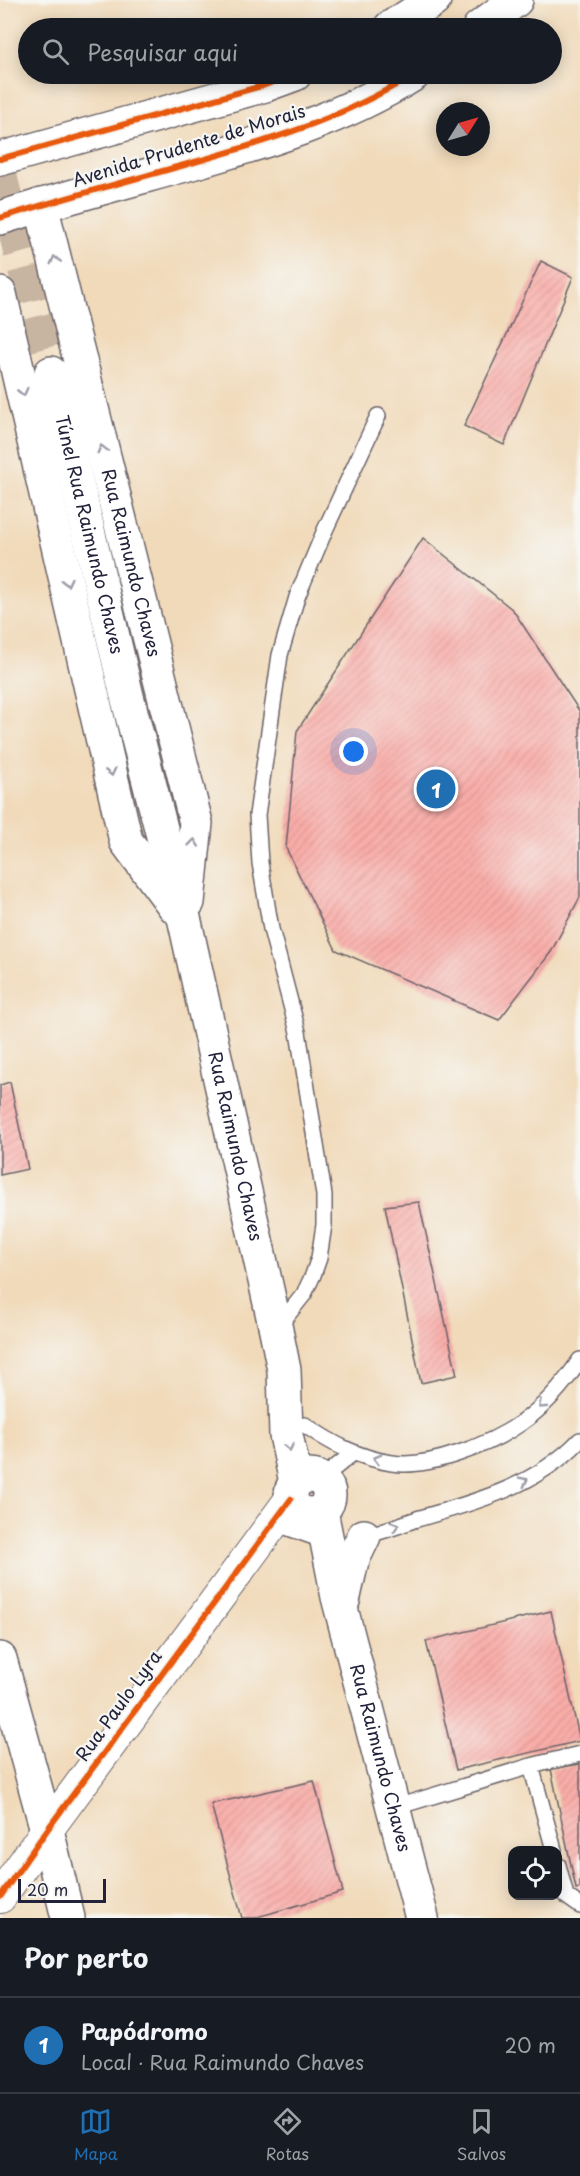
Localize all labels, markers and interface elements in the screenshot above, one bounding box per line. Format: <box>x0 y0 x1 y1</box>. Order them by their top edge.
search box <box>18 18 562 84</box>
icon: search <box>39 35 72 68</box>
text: Pesquisar aqui <box>87 35 238 68</box>
street label: Avenida Prudente de Morais <box>69 96 308 193</box>
north arrow <box>436 102 490 156</box>
one-way arrow <box>49 255 62 265</box>
one-way arrow <box>15 387 28 397</box>
street label: Túnel Rua Raimundo Chaves <box>49 412 132 656</box>
one-way arrow <box>97 445 110 455</box>
street label: Rua Raimundo Chaves <box>96 466 169 660</box>
one-way arrow <box>59 577 72 587</box>
your location <box>339 737 368 766</box>
pin: 1 <box>416 766 456 812</box>
one-way arrow <box>103 767 116 777</box>
one-way arrow <box>187 838 200 847</box>
street label: Rua Raimundo Chaves <box>202 1049 271 1243</box>
one-way arrow <box>539 1397 550 1408</box>
one-way arrow <box>281 1442 294 1452</box>
one-way arrow <box>372 1454 382 1467</box>
one-way arrow <box>517 1477 528 1489</box>
one-way arrow <box>389 1521 400 1533</box>
street label: Rua Paulo Lyra <box>68 1644 167 1766</box>
street label: Rua Raimundo Chaves <box>344 1661 419 1854</box>
map controls <box>508 1846 562 1900</box>
button: locate <box>508 1846 562 1900</box>
scale bar <box>18 1876 106 1904</box>
text: 20 m <box>27 1877 68 1901</box>
text: Por perto <box>24 1938 148 1977</box>
text: Papódromo <box>81 2014 208 2047</box>
text: 1 <box>39 2030 48 2060</box>
text: 20 m <box>504 2030 556 2060</box>
text: Local · Rua Raimundo Chaves <box>81 2047 364 2077</box>
tab: Mapa <box>74 2105 118 2165</box>
tab: Rotas <box>266 2105 309 2165</box>
tab: Salvos <box>457 2105 506 2165</box>

